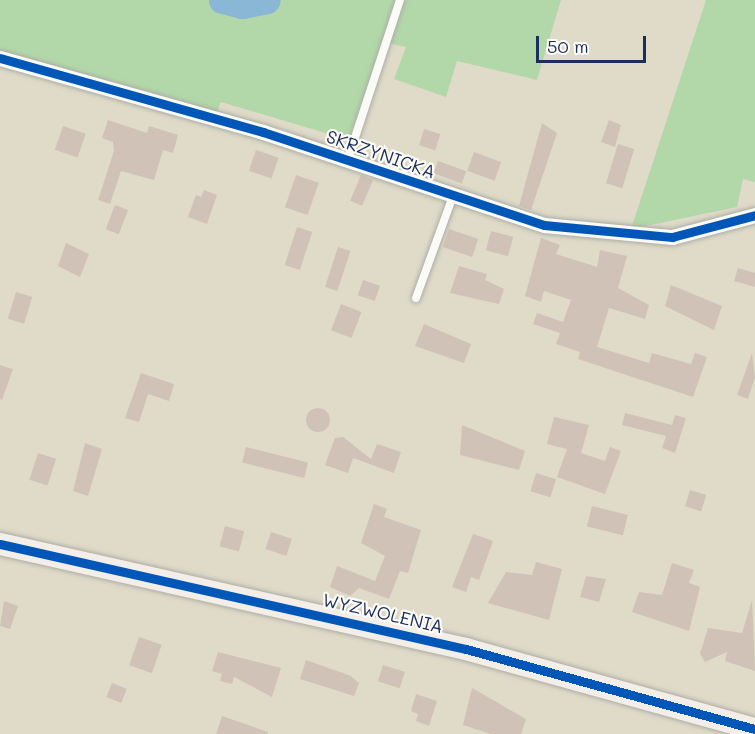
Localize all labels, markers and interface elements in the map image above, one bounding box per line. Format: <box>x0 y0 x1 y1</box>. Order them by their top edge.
scale bar <box>539 24 648 62</box>
text: 50 m <box>547 34 589 58</box>
street label: SKRZYNICKA <box>324 125 438 183</box>
street label: WYZWOLENIA <box>321 589 445 637</box>

